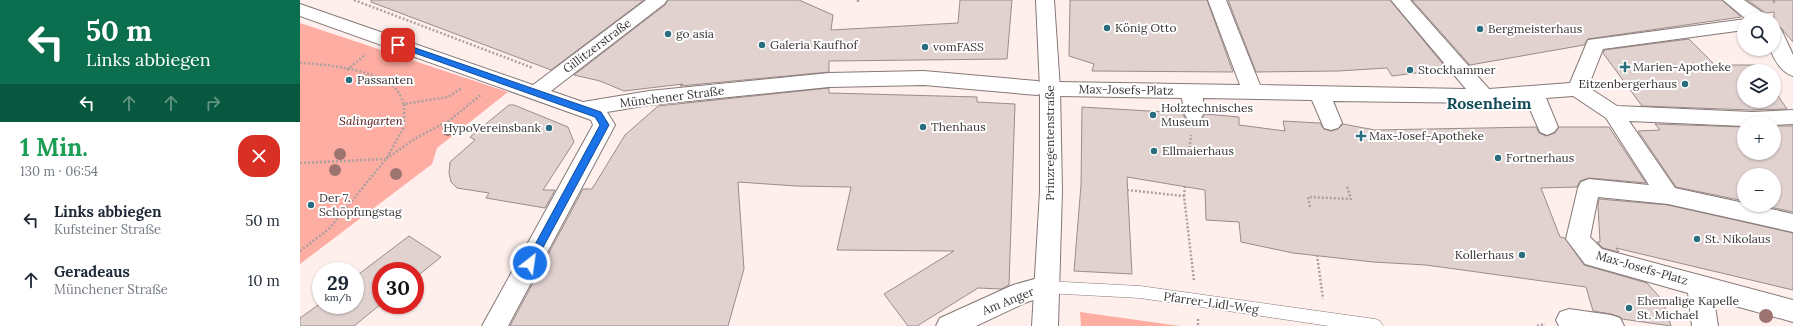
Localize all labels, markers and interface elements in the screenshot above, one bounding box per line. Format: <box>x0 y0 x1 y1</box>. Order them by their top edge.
map controls <box>1737 12 1781 212</box>
button: search <box>1737 12 1781 56</box>
text: 50 m <box>86 13 152 49</box>
street label: Gillitzerstraße <box>560 15 634 76</box>
icon: left <box>20 16 72 68</box>
place label: König Otto <box>1115 20 1176 35</box>
place label: Bergmeisterhaus <box>1488 21 1583 36</box>
marker: König Otto <box>1102 23 1112 33</box>
marker: Bergmeisterhaus <box>1475 24 1485 34</box>
place label: go asia <box>676 26 714 41</box>
pin <box>381 28 415 62</box>
marker: go asia <box>663 29 673 39</box>
icon: arrive <box>387 34 409 56</box>
place label: Galeria Kaufhof <box>770 37 858 52</box>
place label: vomFASS <box>933 39 984 54</box>
marker: Galeria Kaufhof <box>757 40 767 50</box>
marker: vomFASS <box>920 42 930 52</box>
text: Links abbiegen <box>86 48 211 71</box>
place label: Marien-Apotheke <box>1633 59 1732 74</box>
place label: Stockhammer <box>1418 62 1497 77</box>
marker: Marien-Apotheke <box>1620 62 1630 72</box>
button: layers <box>1737 64 1781 108</box>
marker: Stockhammer <box>1405 65 1415 75</box>
place label: Passanten <box>357 72 413 87</box>
marker: Passanten <box>344 75 354 85</box>
place label: Eitzenbergerhaus <box>1579 76 1677 91</box>
marker: Eitzenbergerhaus <box>1680 79 1690 89</box>
street label: Max-Josefs-Platz <box>1078 81 1174 98</box>
street label: Münchener Straße <box>619 83 725 110</box>
street label: Prinzregentenstraße <box>1042 85 1057 201</box>
icon: left <box>76 92 98 114</box>
icon: ahead <box>118 92 140 114</box>
icon: ahead <box>160 92 182 114</box>
icon: right <box>202 92 224 114</box>
district label: Rosenheim <box>1447 93 1532 113</box>
place label: Holztechnisches Museum <box>1161 100 1253 129</box>
marker: Holztechnisches Museum <box>1148 110 1158 120</box>
park label: Salingarten <box>339 113 403 128</box>
button: + <box>1737 116 1781 160</box>
place label: Thenhaus <box>931 119 986 134</box>
place label: HypoVereinsbank <box>443 120 542 135</box>
marker: Thenhaus <box>918 122 928 132</box>
marker: HypoVereinsbank <box>544 123 554 133</box>
place label: Max-Josef-Apotheke <box>1369 128 1484 143</box>
marker: Max-Josef-Apotheke <box>1356 131 1366 141</box>
text: 1 Min. <box>20 132 88 163</box>
button: close <box>238 135 280 177</box>
place label: Ellmaierhaus <box>1162 143 1234 158</box>
marker: Ellmaierhaus <box>1149 146 1159 156</box>
place label: Fortnerhaus <box>1506 150 1575 165</box>
marker: Fortnerhaus <box>1493 153 1503 163</box>
text: 130 m · 06:54 <box>20 163 98 180</box>
button: − <box>1737 168 1781 212</box>
place label: Der 7. Schöpfungstag <box>319 190 402 219</box>
marker: Der 7. Schöpfungstag <box>306 200 316 210</box>
text: Links abbiegen <box>54 202 162 221</box>
icon: left <box>20 209 42 231</box>
text: 50 m <box>245 211 280 230</box>
text: Kufsteiner Straße <box>54 221 161 238</box>
place label: St. Nikolaus <box>1705 231 1771 246</box>
marker: St. Nikolaus <box>1692 234 1702 244</box>
position arrow <box>509 242 551 284</box>
place label: Kollerhaus <box>1455 247 1514 262</box>
street label: Max-Josefs-Platz <box>1594 247 1690 288</box>
marker: Kollerhaus <box>1517 250 1527 260</box>
text: Geradeaus <box>54 262 130 281</box>
speed limit sign: 30 <box>372 262 424 314</box>
icon: ahead <box>20 269 42 291</box>
text: 29 <box>327 270 349 295</box>
text: 10 m <box>248 271 280 290</box>
text: Münchener Straße <box>54 281 168 298</box>
street label: Am Anger <box>979 283 1037 318</box>
street label: Pfarrer-Lidl-Weg <box>1163 288 1260 317</box>
text: km/h <box>324 291 352 304</box>
place label: Ehemalige Kapelle St. Michael <box>1637 293 1740 322</box>
marker: Ehemalige Kapelle St. Michael <box>1624 303 1634 313</box>

